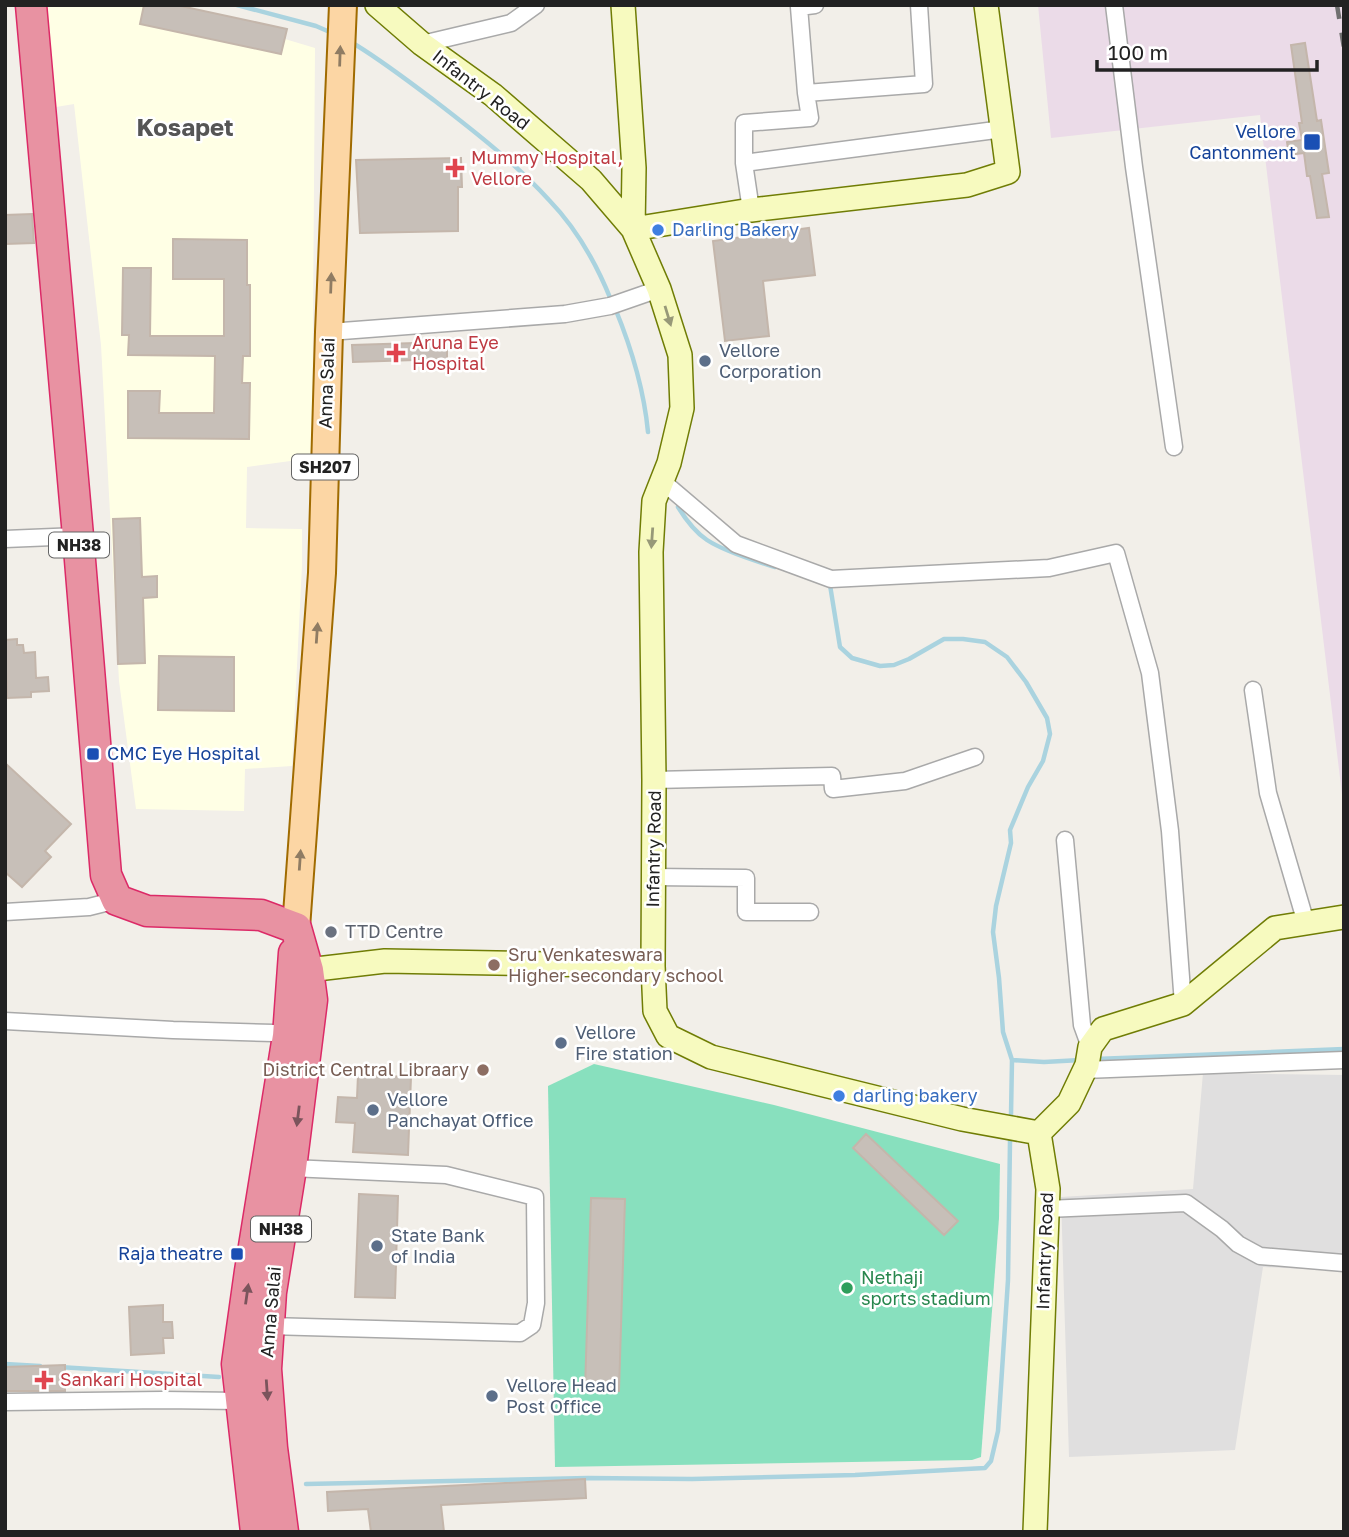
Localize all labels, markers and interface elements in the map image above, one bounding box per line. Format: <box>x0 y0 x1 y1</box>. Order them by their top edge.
scale bar <box>1097 28 1318 72</box>
text: 100 m <box>1108 39 1168 65</box>
street label: Infantry Road <box>429 44 535 134</box>
one-way arrow <box>335 45 346 67</box>
district label: Kosapet <box>136 112 234 141</box>
place label: Vellore Cantonment <box>1189 120 1296 163</box>
marker: Vellore Cantonment <box>1302 132 1322 152</box>
place label: Mummy Hospital, Vellore <box>471 146 623 189</box>
marker: Mummy Hospital, Vellore <box>445 158 465 178</box>
place label: Darling Bakery <box>672 218 799 240</box>
marker: Darling Bakery <box>650 222 666 238</box>
one-way arrow <box>325 272 336 294</box>
one-way arrow <box>664 306 674 327</box>
place label: Aruna Eye Hospital <box>412 331 499 374</box>
street label: Anna Salai <box>313 337 339 429</box>
place label: Vellore Corporation <box>719 339 822 382</box>
marker: Aruna Eye Hospital <box>386 343 406 363</box>
marker: Vellore Corporation <box>697 353 713 369</box>
road number: SH207 <box>292 454 358 480</box>
one-way arrow <box>646 527 657 549</box>
road number: NH38 <box>49 532 109 558</box>
one-way arrow <box>312 622 323 644</box>
place label: CMC Eye Hospital <box>107 742 260 764</box>
marker: CMC Eye Hospital <box>85 746 101 762</box>
street label: Infantry Road <box>641 790 665 908</box>
one-way arrow <box>295 849 306 871</box>
place label: TTD Centre <box>345 920 443 942</box>
marker: TTD Centre <box>323 924 339 940</box>
place label: Sru Venkateswara Higher secondary school <box>508 943 724 986</box>
marker: Sru Venkateswara Higher secondary school <box>486 957 502 973</box>
place label: Vellore Fire station <box>575 1021 673 1064</box>
marker: Vellore Fire station <box>553 1035 569 1051</box>
place label: District Central Libraary <box>262 1058 469 1080</box>
marker: District Central Libraary <box>475 1062 491 1078</box>
place label: darling bakery <box>853 1084 978 1106</box>
place label: Vellore Panchayat Office <box>387 1088 533 1131</box>
marker: darling bakery <box>831 1088 847 1104</box>
marker: Vellore Panchayat Office <box>365 1102 381 1118</box>
one-way arrow <box>292 1105 303 1127</box>
street label: Infantry Road <box>1031 1192 1057 1310</box>
road number: NH38 <box>251 1217 311 1242</box>
place label: State Bank of India <box>391 1224 485 1267</box>
marker: State Bank of India <box>369 1238 385 1254</box>
place label: Raja theatre <box>118 1242 223 1264</box>
marker: Raja theatre <box>229 1246 245 1262</box>
street label: Anna Salai <box>255 1265 285 1358</box>
place label: Nethaji sports stadium <box>861 1266 991 1309</box>
marker: Nethaji sports stadium <box>839 1280 855 1296</box>
one-way arrow <box>241 1283 252 1305</box>
place label: Sankari Hospital <box>60 1368 203 1390</box>
marker: Sankari Hospital <box>34 1370 54 1390</box>
place label: Vellore Head Post Office <box>506 1374 617 1417</box>
one-way arrow <box>262 1379 273 1401</box>
marker: Vellore Head Post Office <box>484 1388 500 1404</box>

